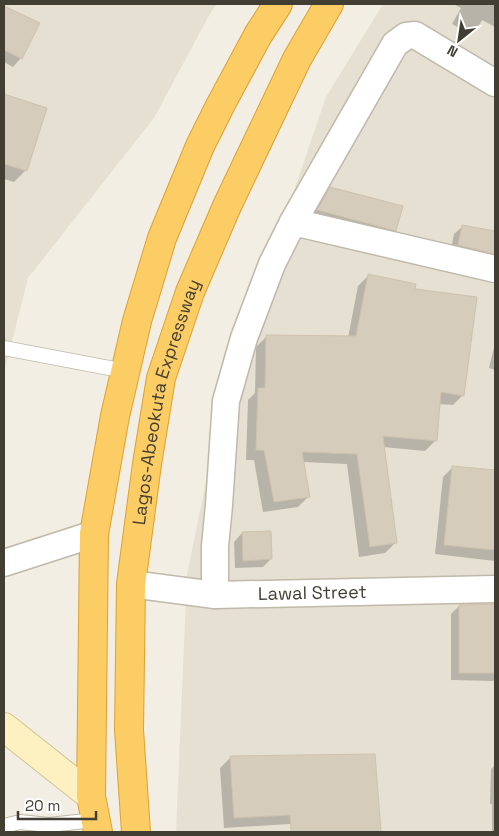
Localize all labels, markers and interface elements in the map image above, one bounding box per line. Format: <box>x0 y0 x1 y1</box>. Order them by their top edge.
north arrow <box>434 15 484 65</box>
text: N <box>444 41 461 61</box>
street label: Lagos-Abeokuta Expressway <box>127 275 205 527</box>
street label: Lawal Street <box>258 580 367 605</box>
scale bar <box>18 788 95 820</box>
text: 20 m <box>25 796 60 815</box>

